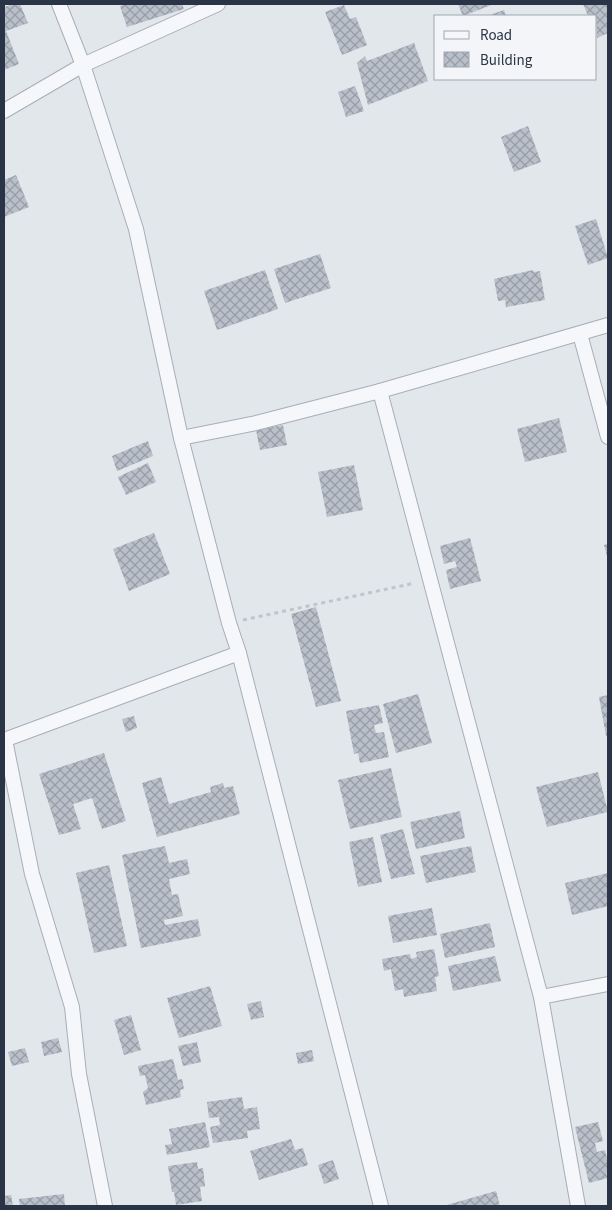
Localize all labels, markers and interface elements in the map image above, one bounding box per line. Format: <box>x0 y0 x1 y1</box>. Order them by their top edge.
legend <box>434 15 597 80</box>
text: Road <box>480 25 512 46</box>
text: Building <box>480 50 533 71</box>

